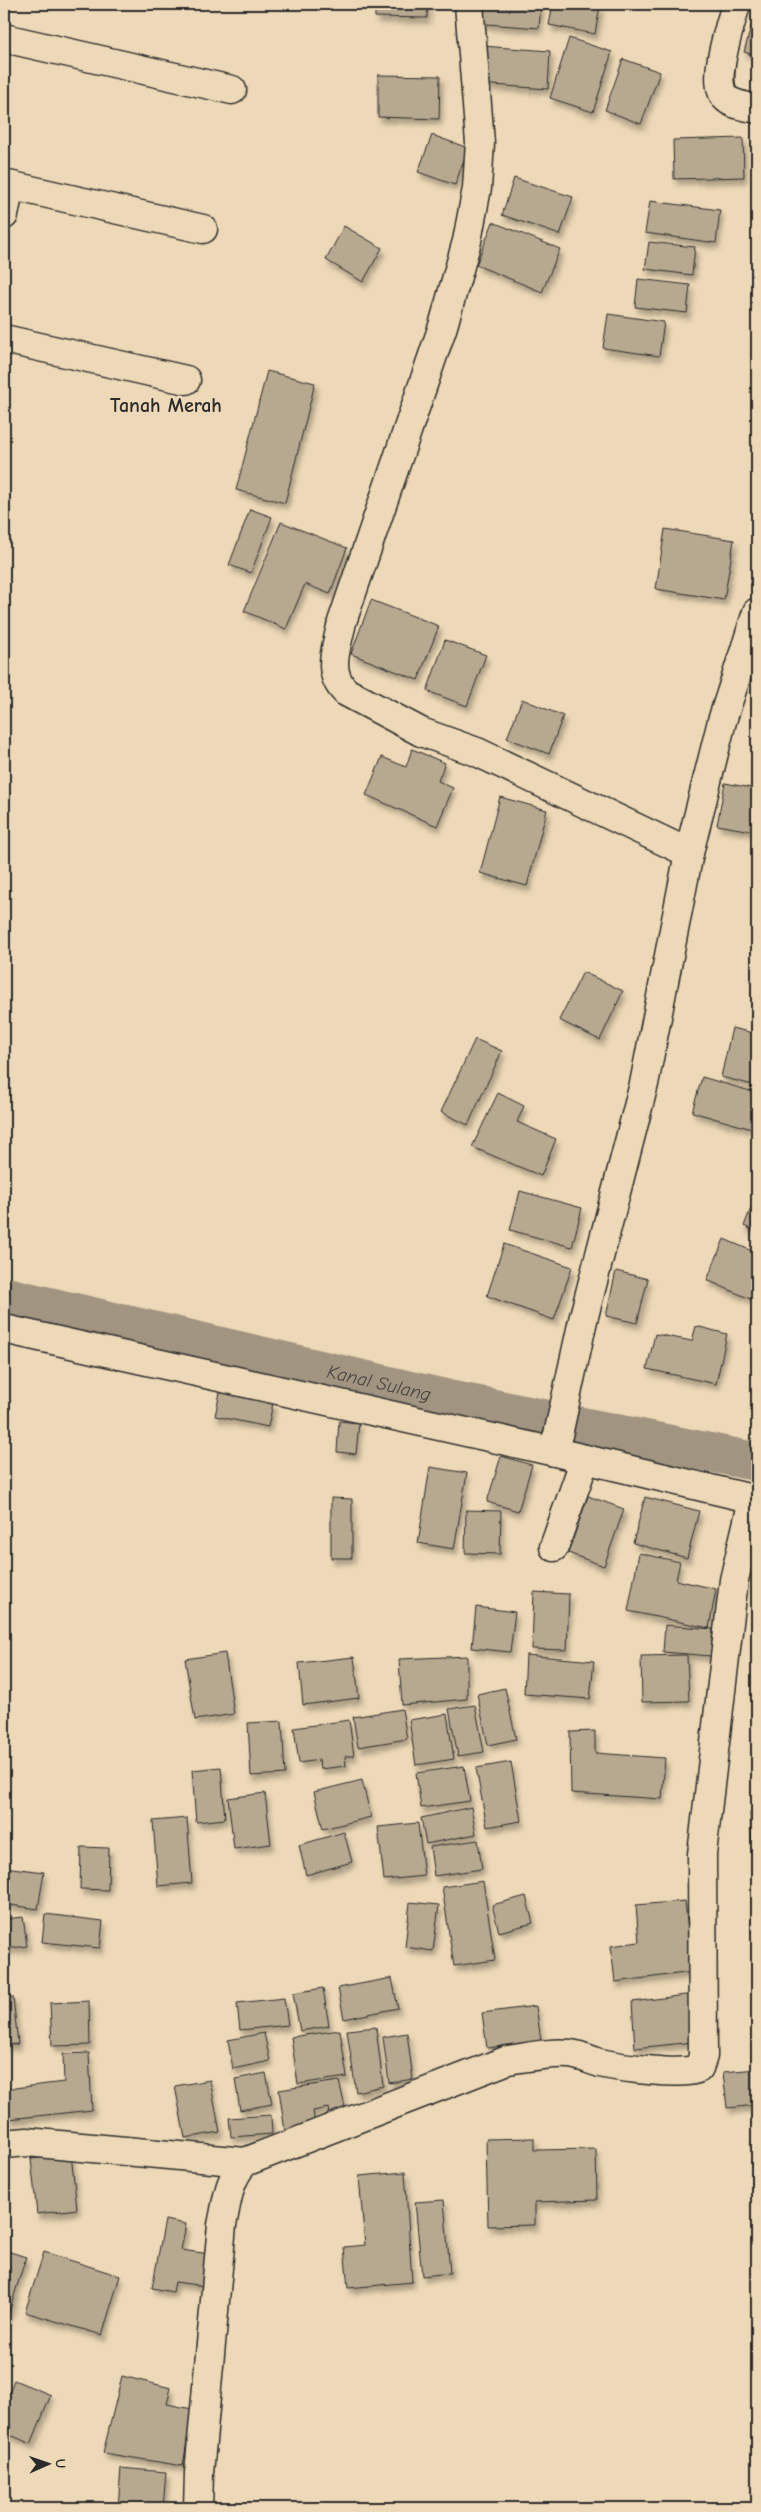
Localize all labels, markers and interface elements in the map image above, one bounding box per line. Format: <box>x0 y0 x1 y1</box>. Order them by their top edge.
district label: Tanah Merah <box>110 394 222 417</box>
water label: Kanal Sulang <box>325 1360 433 1406</box>
north arrow <box>22 2440 72 2490</box>
text: U <box>52 2459 69 2469</box>

